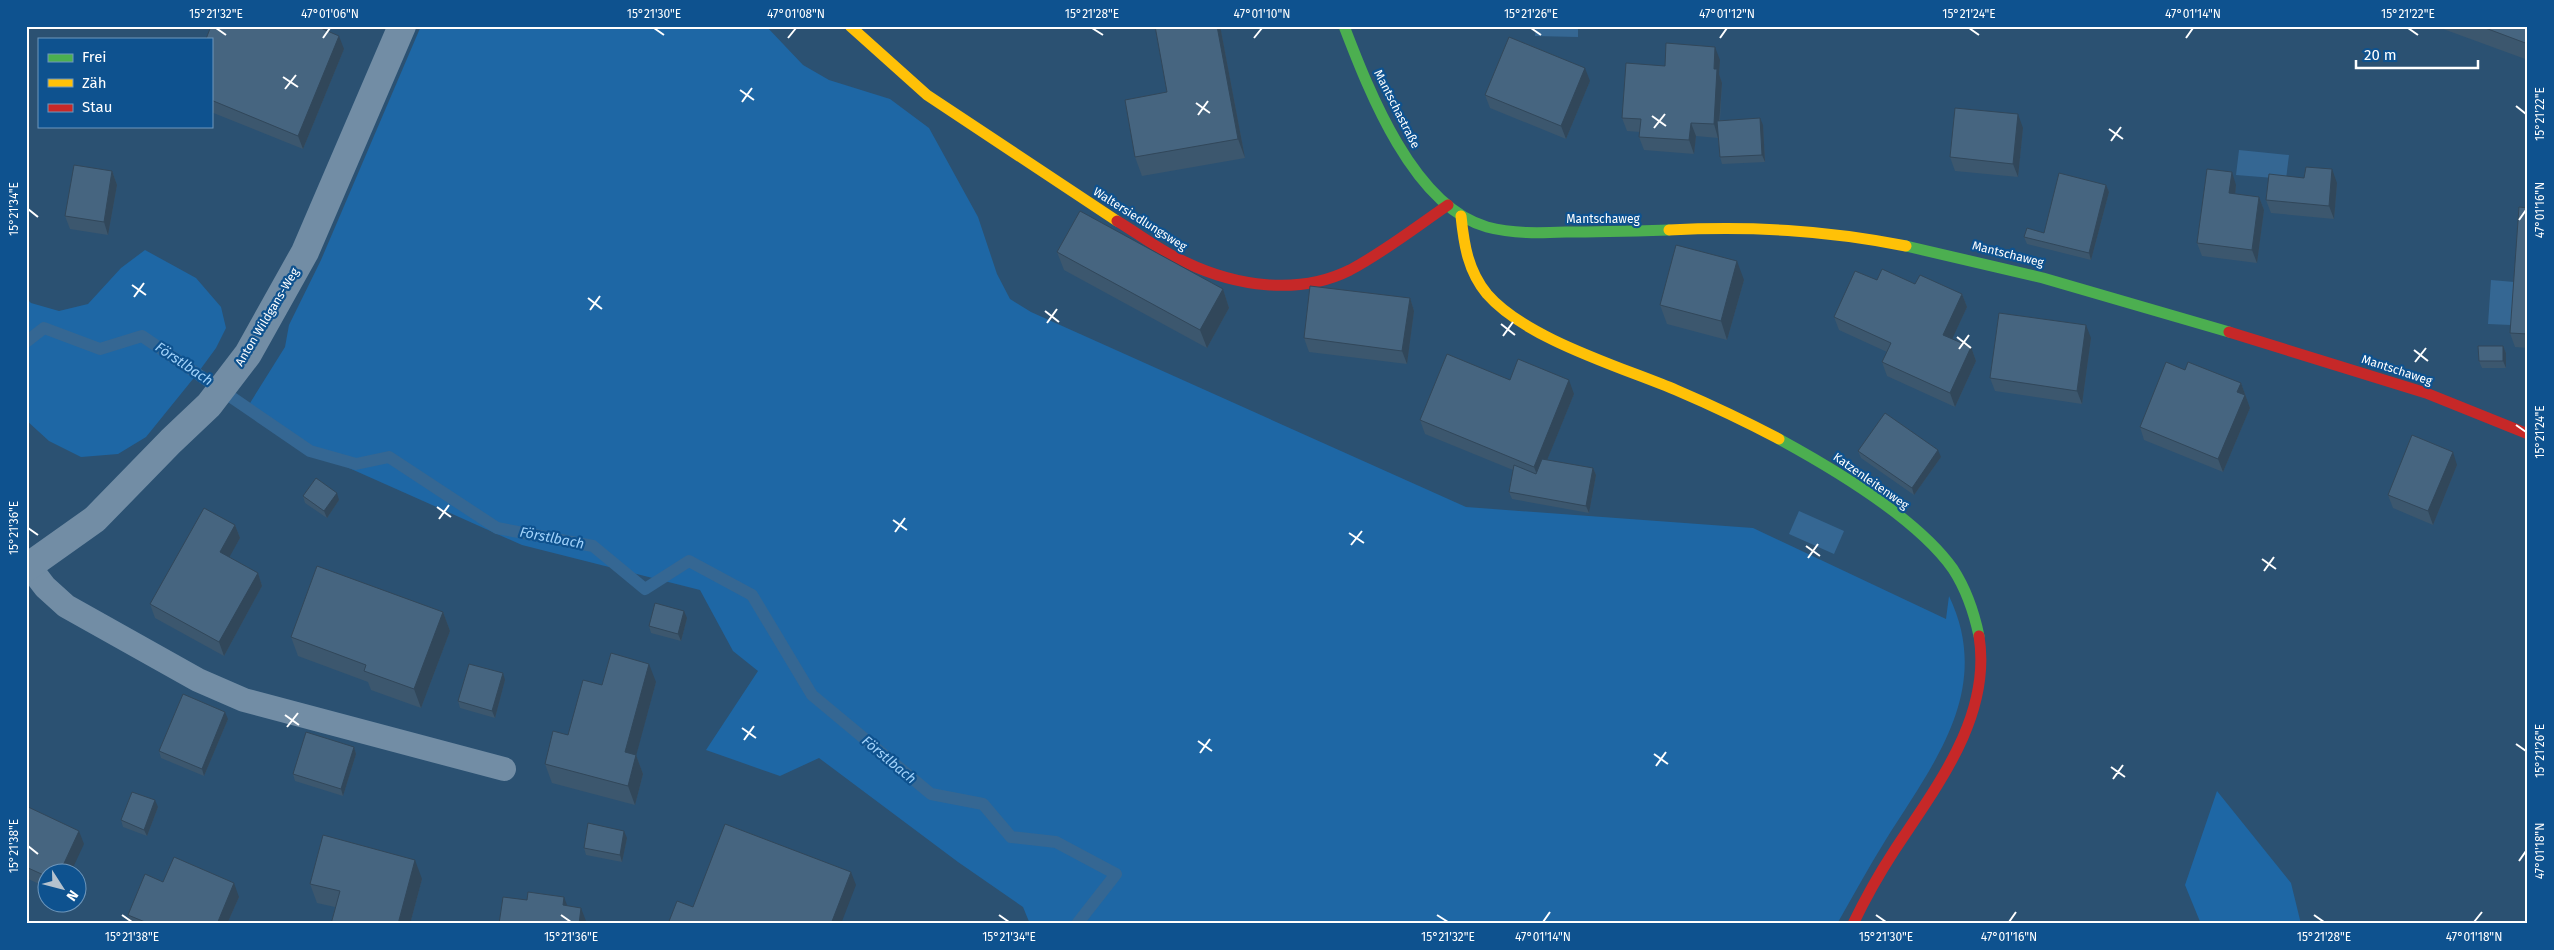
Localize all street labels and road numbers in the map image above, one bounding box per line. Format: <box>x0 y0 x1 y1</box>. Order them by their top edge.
street label: Mantschastraße <box>1371 67 1423 151</box>
street label: Waltersiedlungsweg <box>1091 184 1190 254</box>
street label: Mantschaweg <box>1566 212 1640 226</box>
street label: Mantschaweg <box>1971 238 2046 270</box>
street label: Anton Wildgans-Weg <box>232 265 302 368</box>
street label: Mantschaweg <box>2360 352 2435 388</box>
street label: Katzenleitenweg <box>1831 450 1912 513</box>

